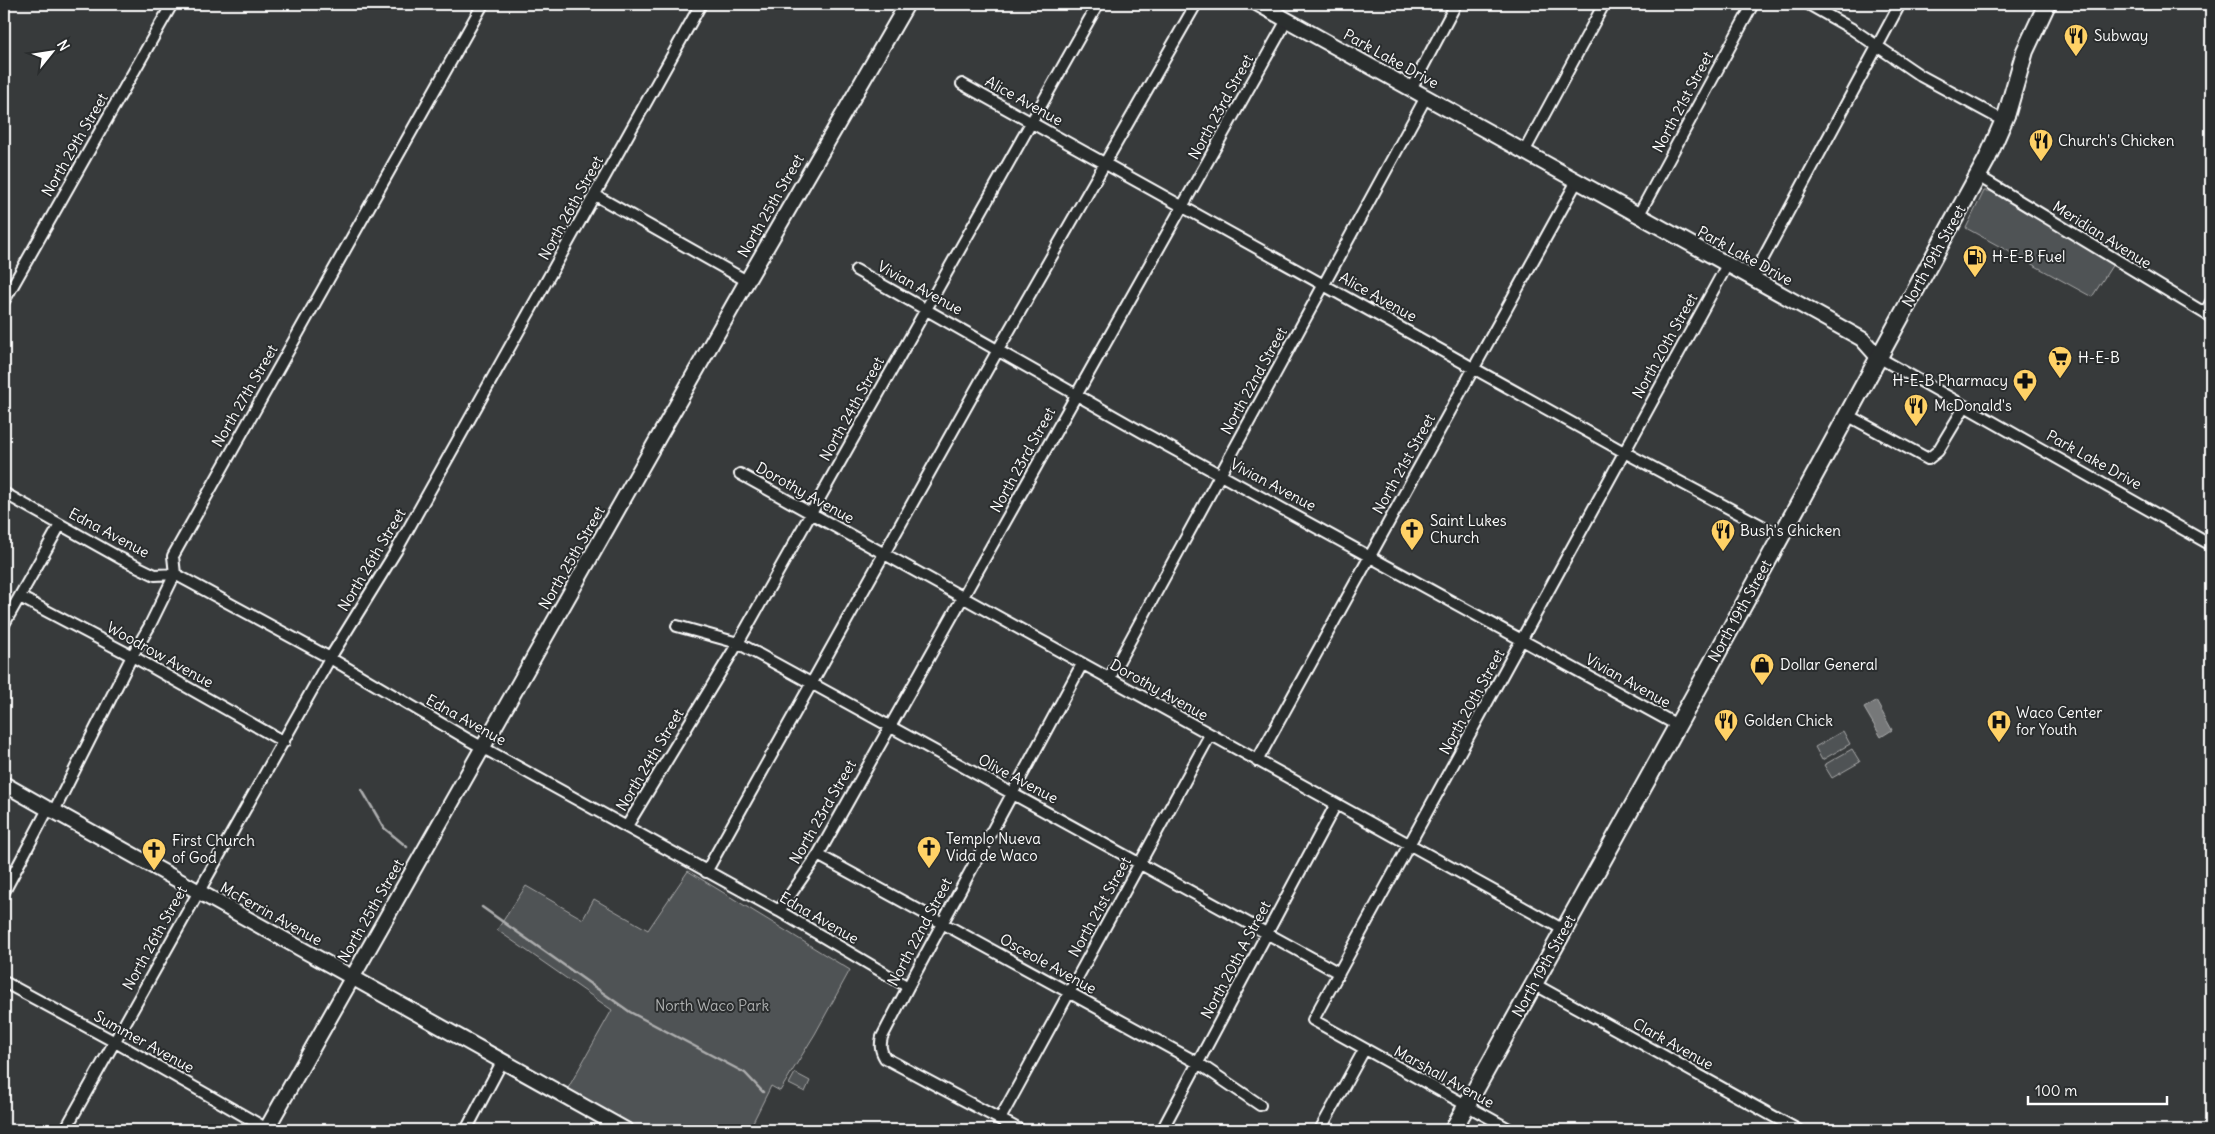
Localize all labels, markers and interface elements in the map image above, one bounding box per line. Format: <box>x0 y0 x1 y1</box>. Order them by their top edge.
restaurant icon: Subway <box>2063 23 2089 57</box>
street label: Park Lake Drive <box>1340 25 1442 93</box>
place label: Subway <box>2094 26 2148 45</box>
north arrow <box>28 28 78 78</box>
text: N <box>53 37 73 54</box>
street label: North 21st Street <box>1648 48 1717 156</box>
street label: North 23rd Street <box>1184 51 1257 163</box>
street label: Alice Avenue <box>982 71 1066 130</box>
street label: North 29th Street <box>37 90 112 200</box>
restaurant icon: Church's Chicken <box>2028 128 2054 162</box>
place label: Church's Chicken <box>2058 131 2175 150</box>
street label: North 25th Street <box>733 151 808 261</box>
street label: North 26th Street <box>534 152 607 263</box>
street label: Meridian Avenue <box>2049 197 2155 273</box>
street label: North 19th Street <box>1898 201 1969 310</box>
street label: Park Lake Drive <box>1694 222 1796 290</box>
fuel station icon: H-E-B Fuel <box>1962 244 1988 278</box>
place label: H-E-B Fuel <box>1992 247 2065 266</box>
street label: Vivian Avenue <box>874 256 966 319</box>
street label: Alice Avenue <box>1336 267 1420 326</box>
street label: North 20th Street <box>1628 290 1701 402</box>
street label: North 22nd Street <box>1216 324 1291 438</box>
street label: North 27th Street <box>208 341 282 450</box>
supermarket icon: H-E-B <box>2047 345 2073 379</box>
place label: H-E-B <box>2078 348 2120 367</box>
street label: North 24th Street <box>815 353 888 464</box>
pharmacy icon: H-E-B Pharmacy <box>2012 368 2038 402</box>
place label: H-E-B Pharmacy <box>1892 371 2008 390</box>
restaurant icon: McDonald's <box>1903 393 1929 427</box>
place label: McDonald's <box>1934 396 2012 415</box>
street label: North 23rd Street <box>986 404 1059 516</box>
street label: North 21st Street <box>1368 410 1439 517</box>
street label: Park Lake Drive <box>2043 426 2145 494</box>
street label: Vivian Avenue <box>1227 454 1319 515</box>
street label: Dorothy Avenue <box>753 458 858 527</box>
street label: Edna Avenue <box>66 503 153 562</box>
street label: North 25th Street <box>534 503 609 613</box>
street label: North 26th Street <box>333 505 410 614</box>
place label: Saint Lukes Church <box>1430 511 1507 547</box>
church icon: Saint Lukes Church <box>1399 517 1425 551</box>
restaurant icon: Bush's Chicken <box>1710 518 1736 552</box>
place label: Bush's Chicken <box>1740 521 1841 540</box>
street label: North 19th Street <box>1704 556 1775 665</box>
street label: Woodrow Avenue <box>104 617 217 692</box>
street label: North 20th Street <box>1435 646 1508 758</box>
street label: Vivian Avenue <box>1582 649 1674 712</box>
shop icon: Dollar General <box>1749 652 1775 686</box>
street label: Dorothy Avenue <box>1107 655 1212 724</box>
place label: Dollar General <box>1780 655 1878 674</box>
street label: Edna Avenue <box>423 690 510 749</box>
place label: Waco Center for Youth <box>2016 703 2102 739</box>
street label: North 24th Street <box>612 705 688 814</box>
restaurant icon: Golden Chick <box>1713 708 1739 742</box>
hospital icon: Waco Center for Youth <box>1986 709 2012 743</box>
place label: Golden Chick <box>1744 711 1833 730</box>
street label: Olive Avenue <box>975 750 1061 807</box>
street label: North 23rd Street <box>785 756 860 867</box>
place label: Templo Nueva Vida de Waco <box>946 829 1041 865</box>
place label: First Church of God <box>172 831 255 867</box>
church icon: Templo Nueva Vida de Waco <box>916 835 942 869</box>
church icon: First Church of God <box>141 837 167 871</box>
street label: North 21st Street <box>1064 853 1135 960</box>
street label: North 25th Street <box>333 856 408 966</box>
street label: North 22nd Street <box>883 874 956 989</box>
street label: McFerrin Avenue <box>217 878 326 949</box>
street label: North 26th Street <box>118 882 191 993</box>
street label: Edna Avenue <box>776 887 862 948</box>
street label: North 20th A Street <box>1196 898 1275 1022</box>
street label: North 19th Street <box>1508 911 1579 1020</box>
street label: Osceole Avenue <box>997 929 1100 998</box>
park label: North Waco Park <box>655 996 769 1015</box>
street label: Summer Avenue <box>91 1006 198 1077</box>
street label: Clark Avenue <box>1630 1014 1717 1074</box>
street label: Marshall Avenue <box>1391 1041 1498 1112</box>
scale bar <box>2028 1074 2166 1106</box>
text: 100 m <box>2035 1081 2077 1100</box>

